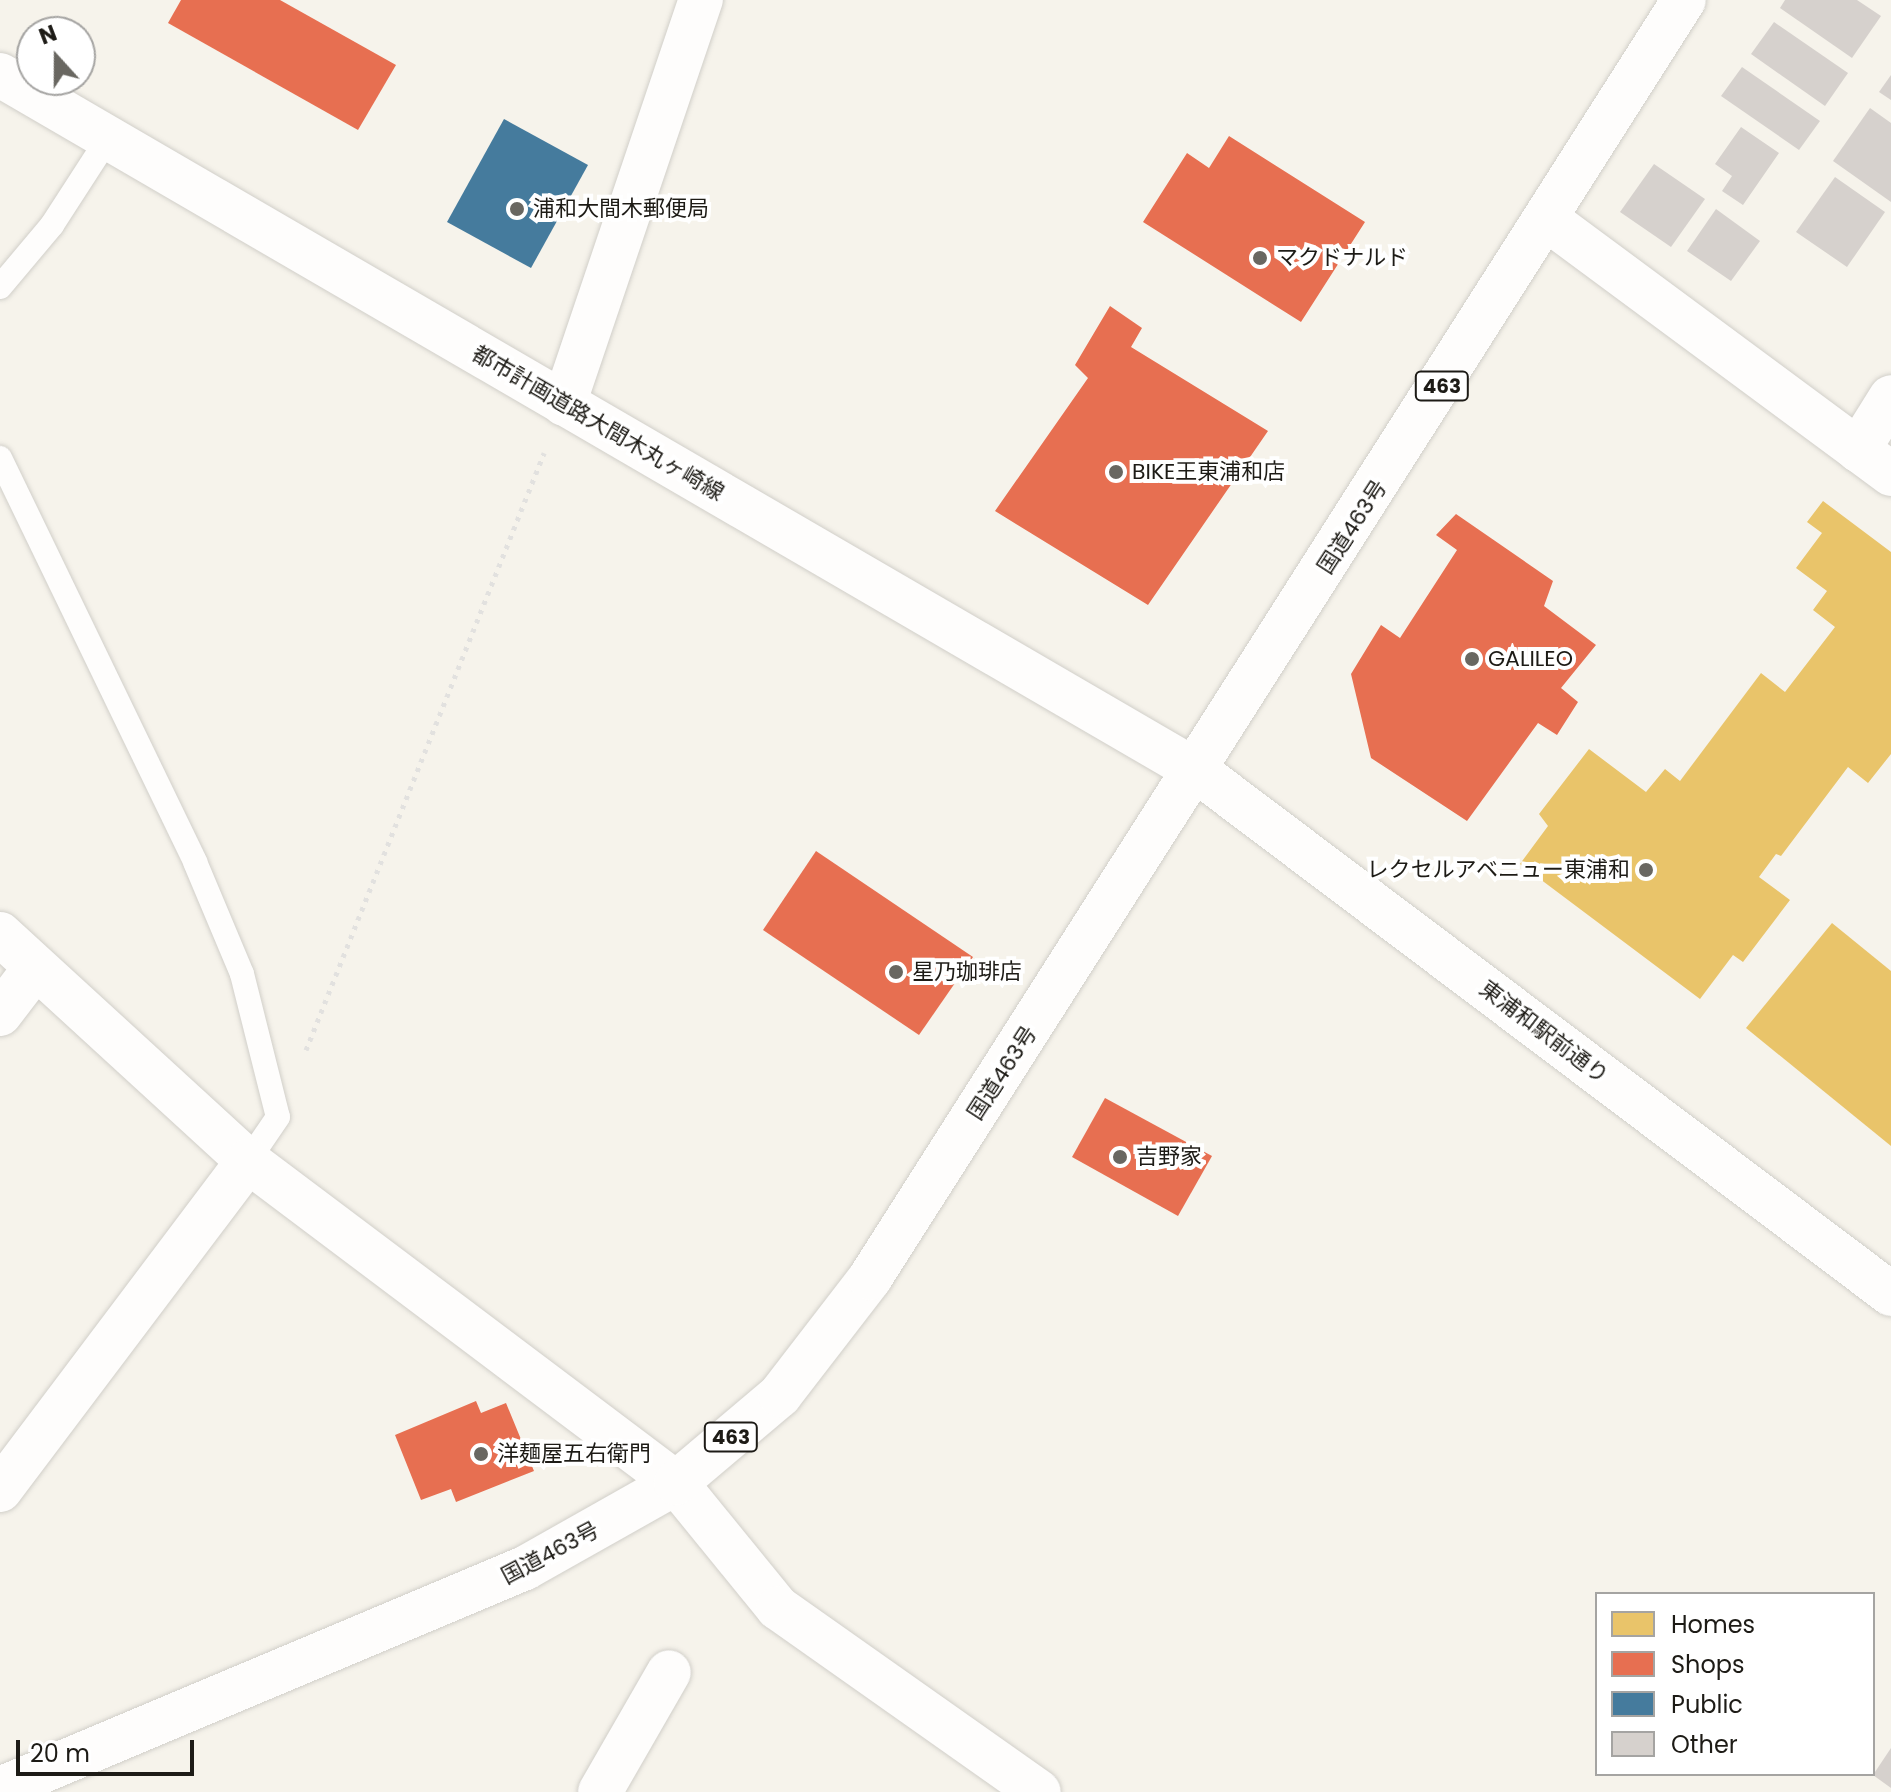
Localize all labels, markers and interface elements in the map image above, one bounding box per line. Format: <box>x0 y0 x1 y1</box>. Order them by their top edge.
north arrow <box>16 16 96 96</box>
text: N <box>35 18 61 52</box>
place label: 浦和大間木郵便局 <box>533 196 709 222</box>
marker: 浦和大間木郵便局 <box>508 200 526 218</box>
place label: マクドナルド <box>1276 245 1408 271</box>
marker: マクドナルド <box>1251 249 1269 267</box>
street label: 都市計画道路大間木丸ヶ崎線 <box>468 340 728 506</box>
road number: 463 <box>1414 370 1470 402</box>
place label: BIKE王東浦和店 <box>1132 459 1285 485</box>
marker: BIKE王東浦和店 <box>1107 463 1125 481</box>
street label: 国道463号 <box>1312 475 1392 579</box>
place label: GALILEO <box>1488 646 1573 672</box>
marker: GALILEO <box>1463 650 1481 668</box>
place label: レクセルアベニュー東浦和 <box>1366 857 1630 883</box>
marker: レクセルアベニュー東浦和 <box>1637 861 1655 879</box>
place label: 星乃珈琲店 <box>912 959 1022 985</box>
marker: 星乃珈琲店 <box>887 963 905 981</box>
street label: 東浦和駅前通り <box>1475 975 1613 1089</box>
street label: 国道463号 <box>962 1021 1042 1125</box>
place label: 吉野家 <box>1136 1144 1202 1170</box>
marker: 吉野家 <box>1111 1148 1129 1166</box>
road number: 463 <box>703 1421 759 1453</box>
place label: 洋麺屋五右衛門 <box>497 1441 651 1467</box>
marker: 洋麺屋五右衛門 <box>472 1445 490 1463</box>
street label: 国道463号 <box>497 1516 603 1590</box>
legend <box>1595 1592 1875 1776</box>
text: Homes <box>1671 1608 1755 1641</box>
text: Shops <box>1671 1648 1745 1681</box>
text: Public <box>1671 1688 1743 1721</box>
scale bar <box>20 1724 198 1774</box>
text: Other <box>1671 1728 1738 1761</box>
text: 20 m <box>30 1737 90 1770</box>

